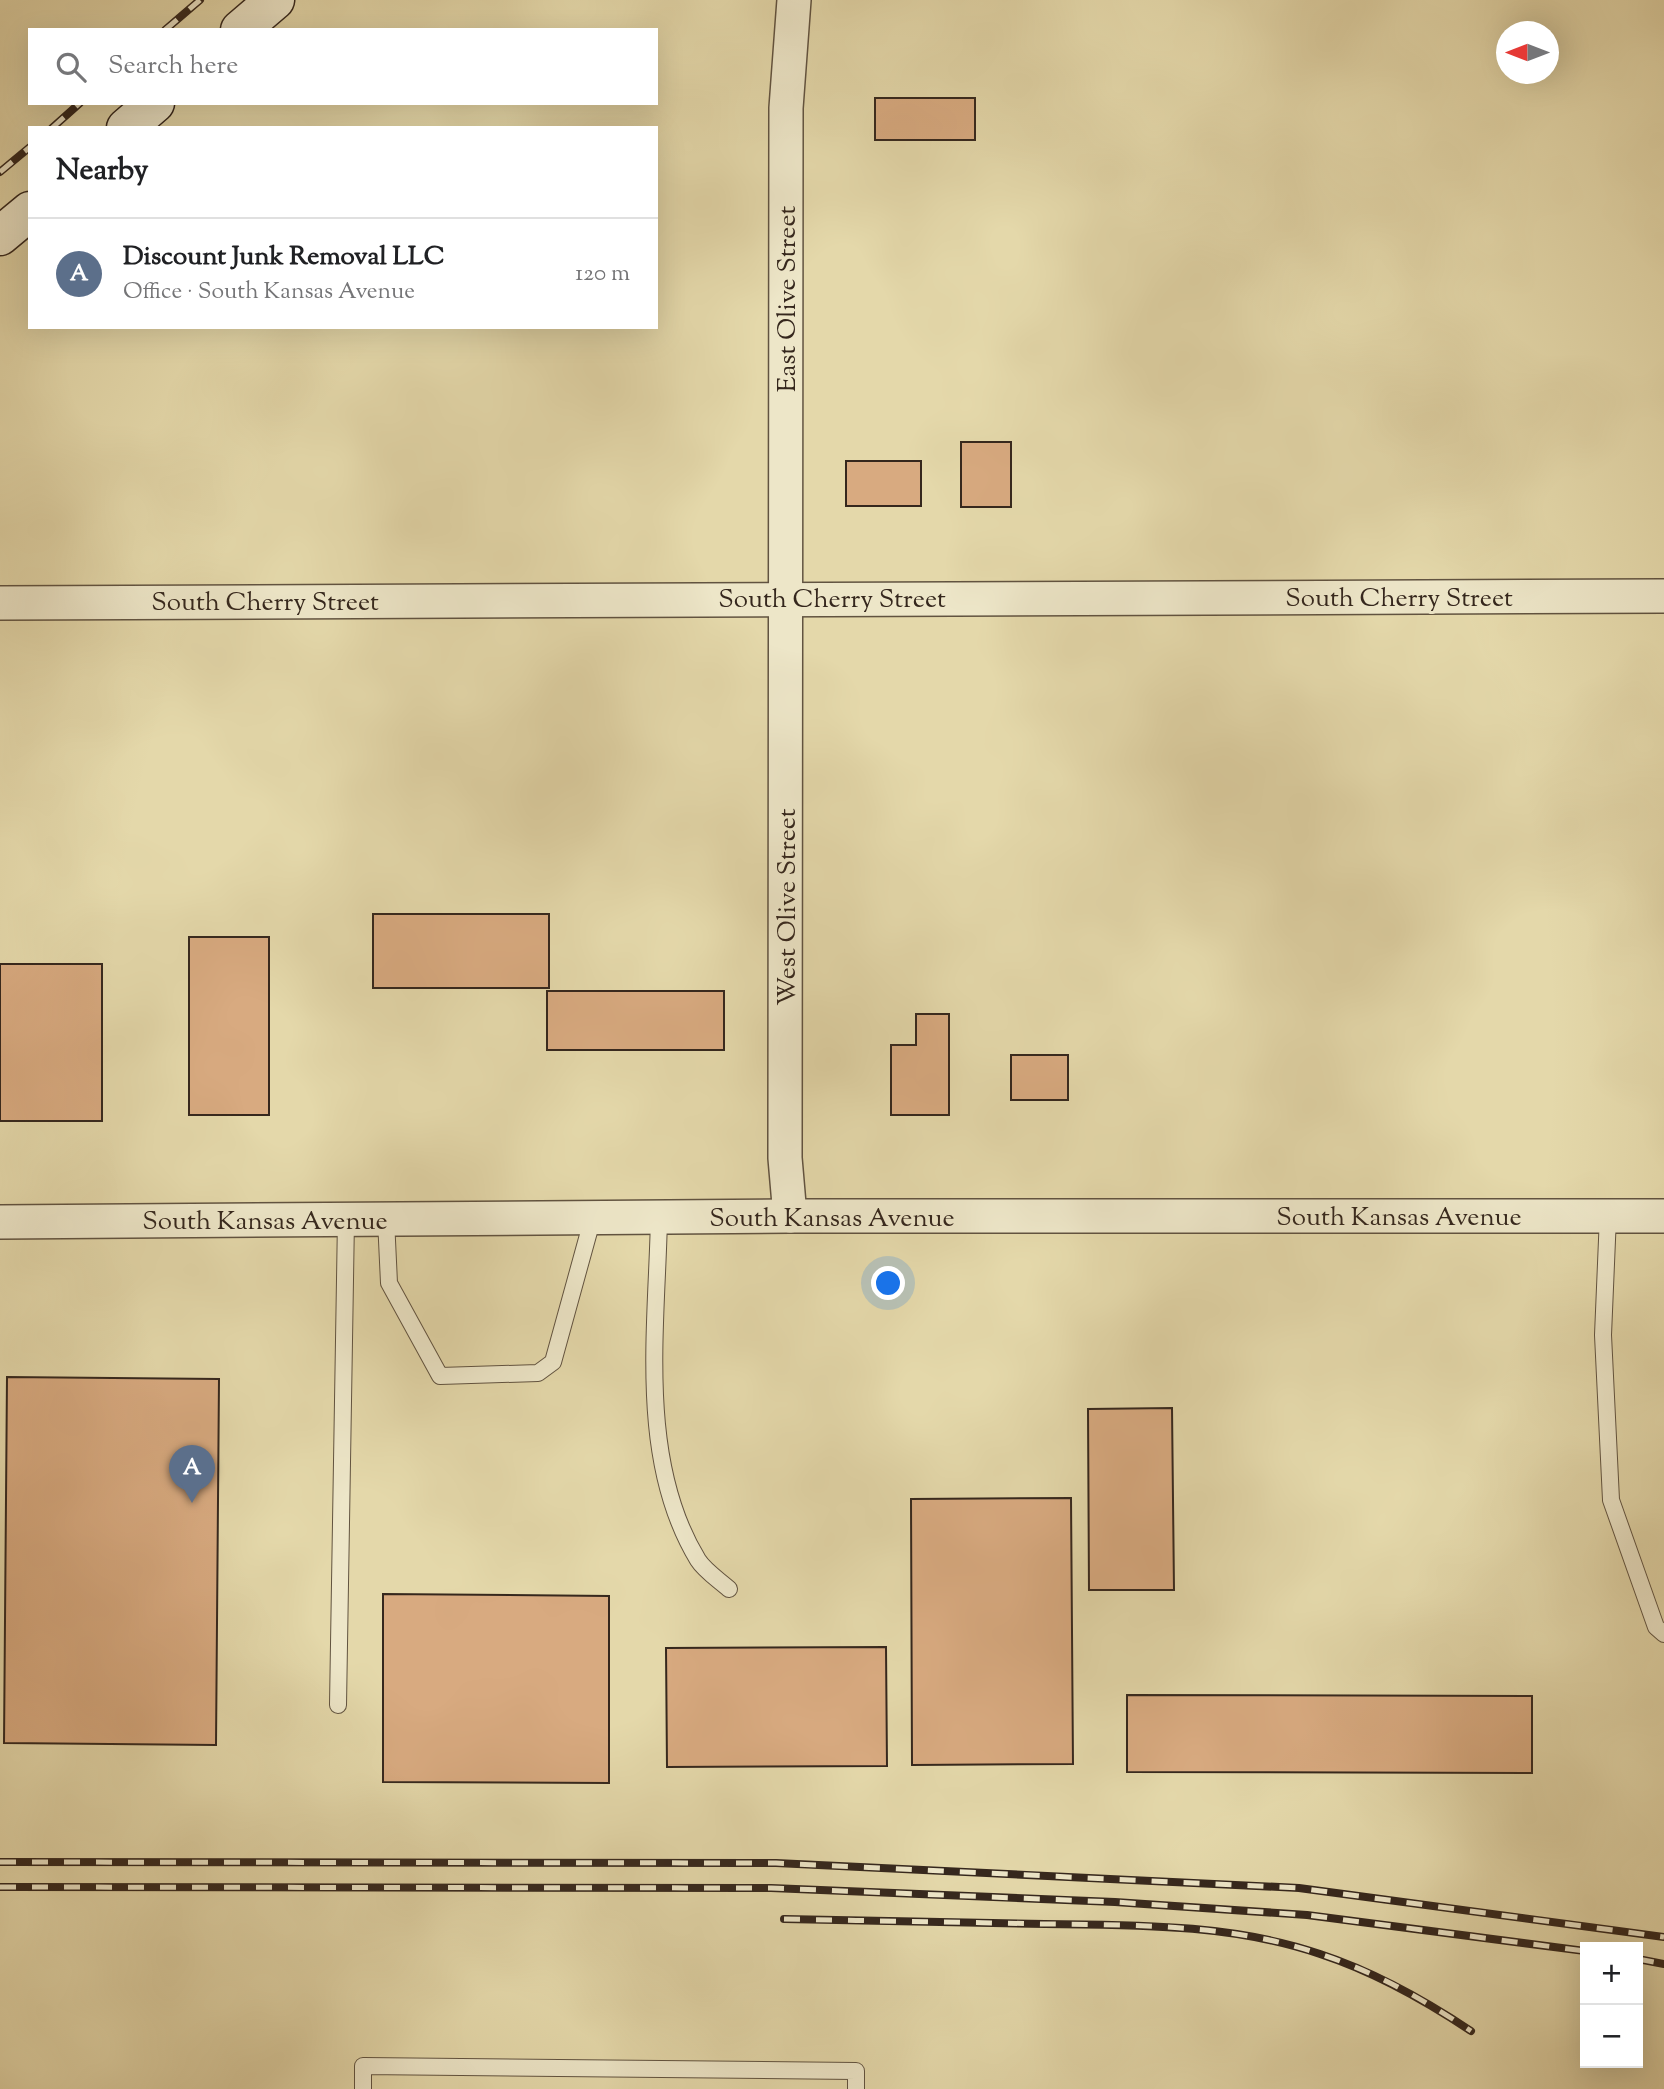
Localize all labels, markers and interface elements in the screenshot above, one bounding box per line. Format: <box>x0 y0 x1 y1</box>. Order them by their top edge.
north arrow <box>1496 21 1559 84</box>
search box <box>28 28 658 105</box>
icon: search <box>52 48 90 86</box>
text: Search here <box>108 48 238 85</box>
text: Nearby <box>56 150 148 193</box>
street label: East Olive Street <box>770 206 807 392</box>
text: Discount Junk Removal LLC <box>123 239 445 276</box>
text: A <box>70 258 88 291</box>
text: 120 m <box>575 258 630 291</box>
text: Office · South Kansas Avenue <box>123 276 415 309</box>
street label: South Cherry Street <box>1285 581 1513 618</box>
street label: South Cherry Street <box>718 582 946 619</box>
street label: South Cherry Street <box>151 585 379 622</box>
street label: West Olive Street <box>770 808 807 1006</box>
street label: South Kansas Avenue <box>1276 1200 1522 1237</box>
street label: South Kansas Avenue <box>709 1201 955 1238</box>
street label: South Kansas Avenue <box>142 1204 388 1241</box>
your location <box>871 1266 905 1300</box>
pin: A <box>169 1445 215 1503</box>
map controls <box>1580 1942 1643 2068</box>
button: + <box>1580 1942 1643 2005</box>
button: − <box>1580 2005 1643 2068</box>

